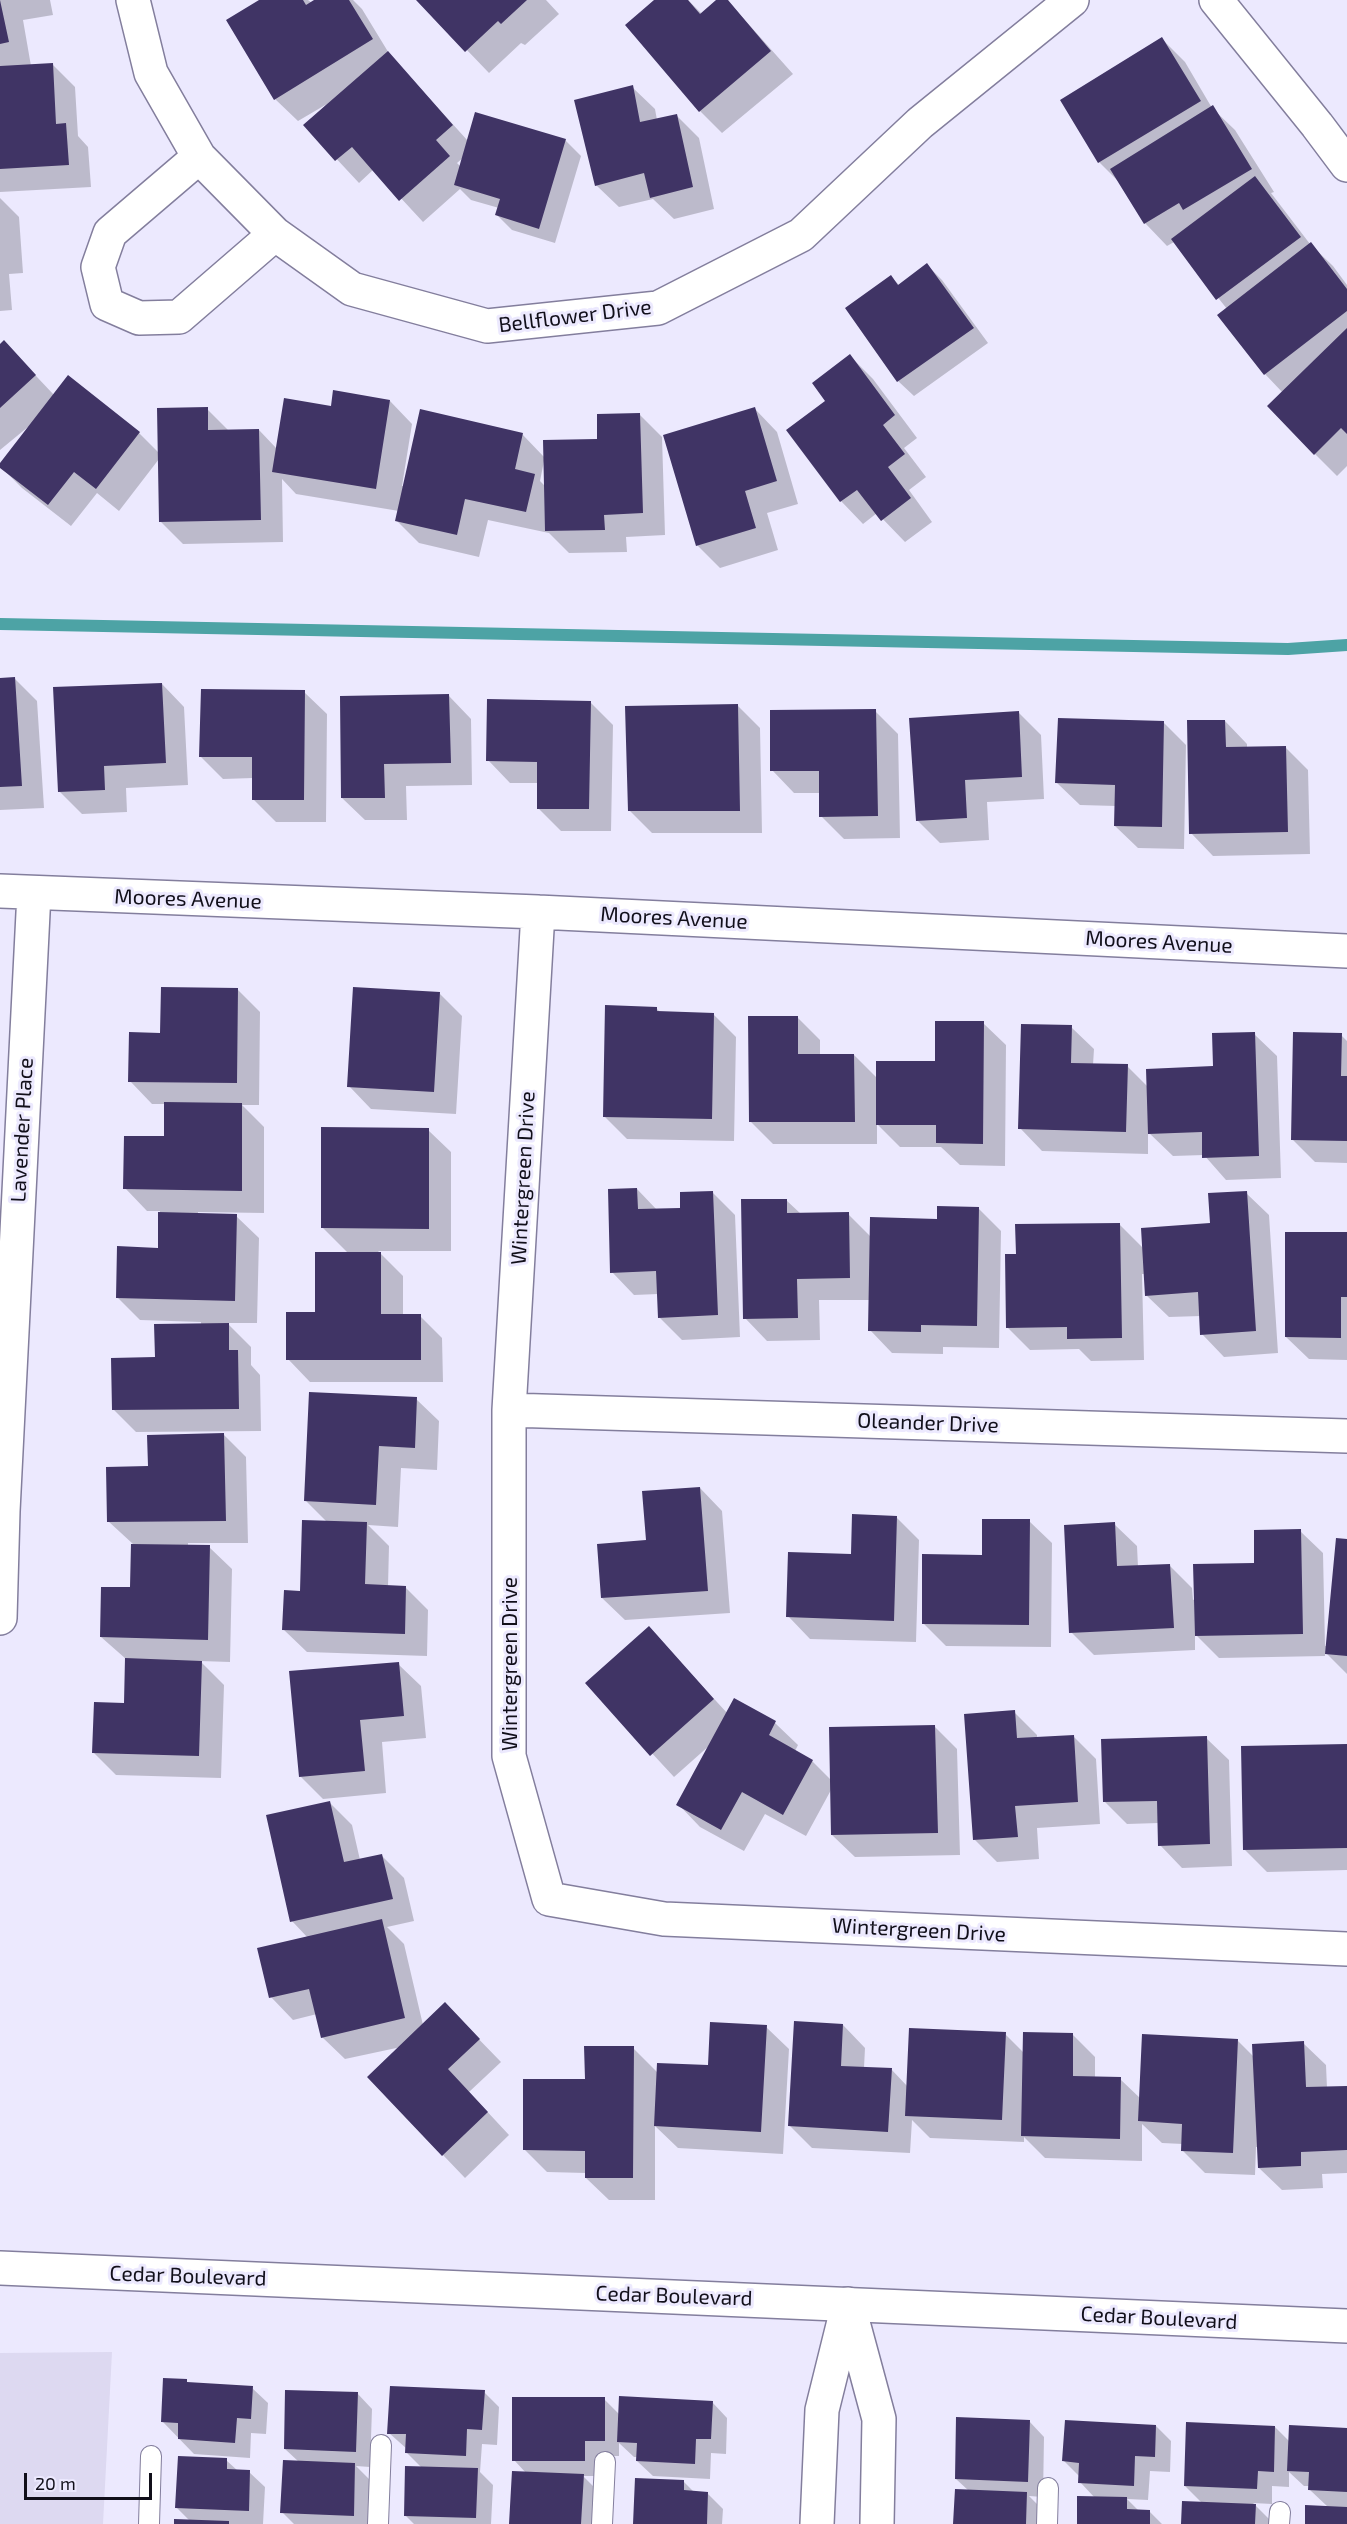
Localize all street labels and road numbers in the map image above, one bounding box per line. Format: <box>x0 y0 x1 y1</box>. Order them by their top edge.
street label: Bellflower Drive <box>497 294 653 338</box>
street label: Moores Avenue <box>114 884 262 914</box>
street label: Moores Avenue <box>600 902 748 934</box>
street label: Moores Avenue <box>1085 926 1233 958</box>
street label: Lavender Place <box>6 1057 38 1203</box>
street label: Wintergreen Drive <box>506 1090 540 1266</box>
street label: Oleander Drive <box>857 1408 999 1438</box>
street label: Wintergreen Drive <box>497 1577 523 1751</box>
street label: Wintergreen Drive <box>831 1913 1007 1947</box>
street label: Cedar Boulevard <box>109 2261 267 2291</box>
street label: Cedar Boulevard <box>595 2281 753 2311</box>
street label: Cedar Boulevard <box>1080 2301 1238 2335</box>

